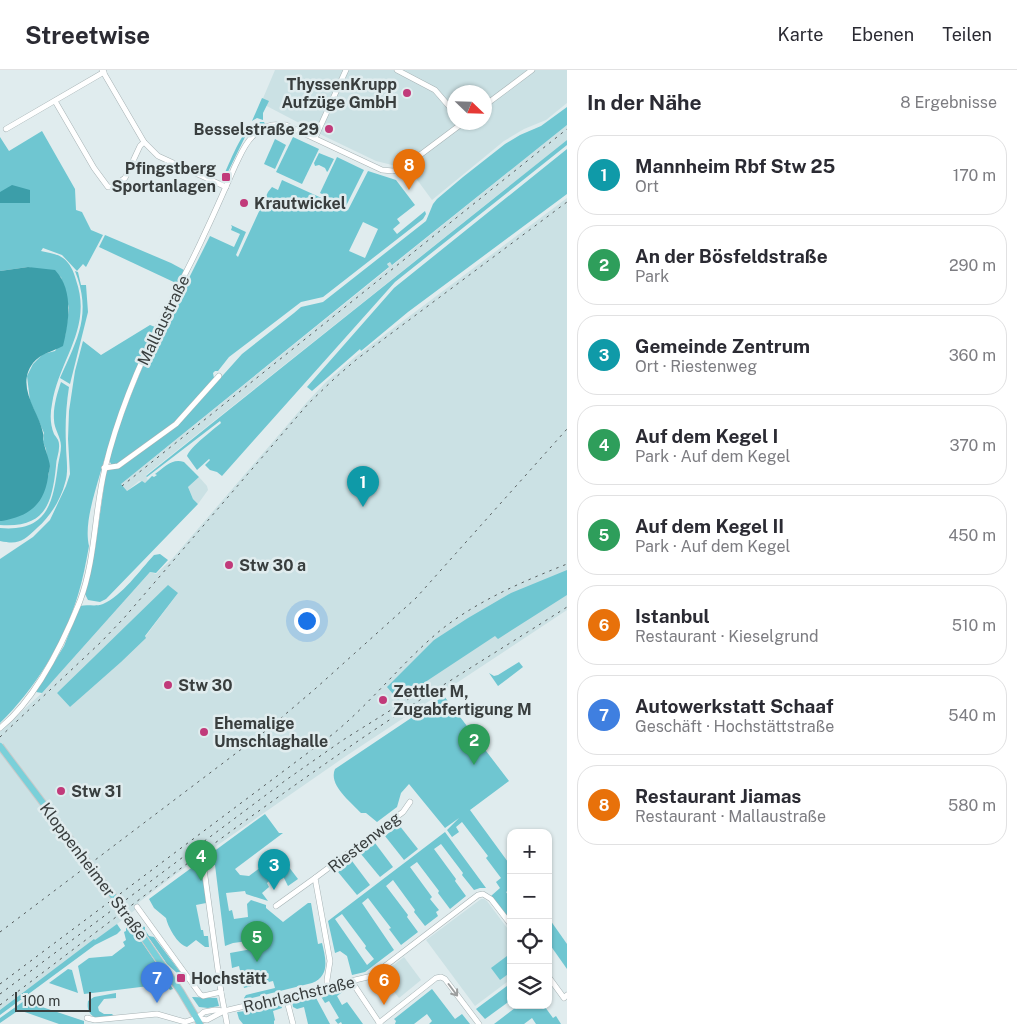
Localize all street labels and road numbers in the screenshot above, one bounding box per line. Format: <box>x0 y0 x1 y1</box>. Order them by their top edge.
street label: Mallaustraße <box>133 272 193 368</box>
street label: Kloppenheimer Straße <box>36 799 151 944</box>
street label: Riestenweg <box>324 808 404 877</box>
street label: Rohrlachstraße <box>241 972 357 1017</box>

